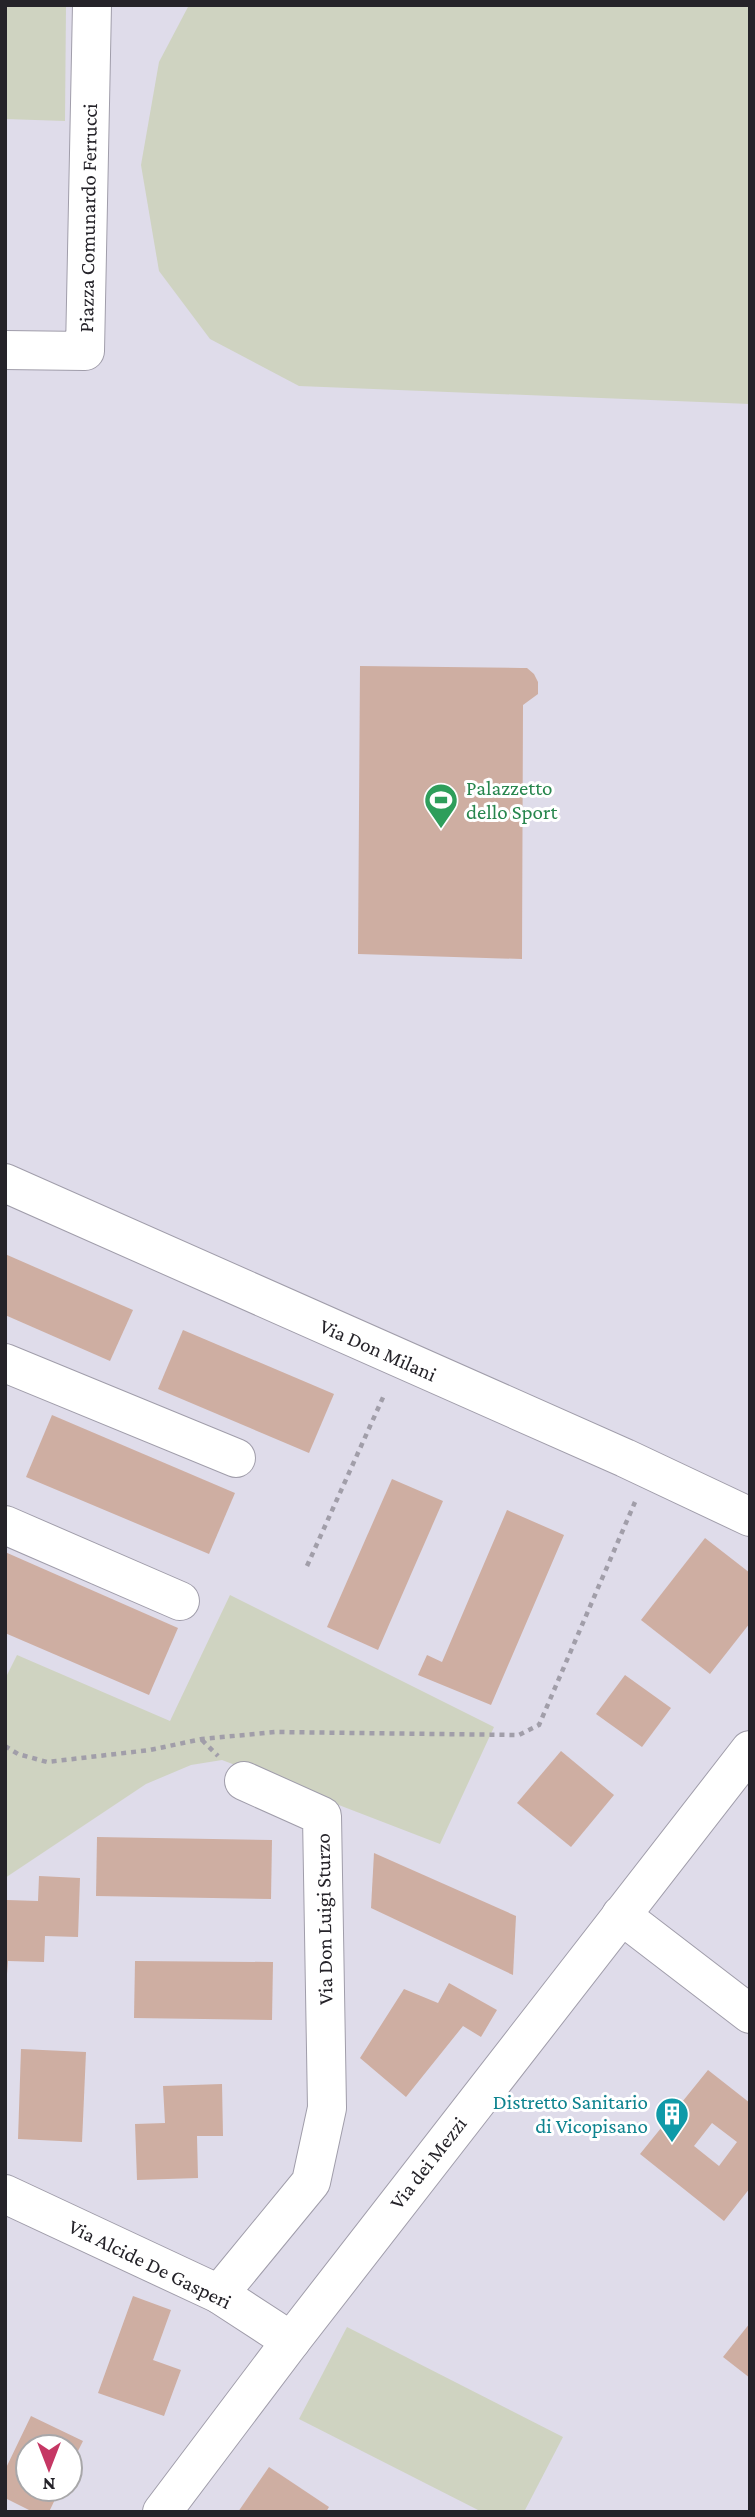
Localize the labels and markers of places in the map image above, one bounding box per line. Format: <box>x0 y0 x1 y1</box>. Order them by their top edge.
place label: Palazzetto dello Sport <box>466 776 558 824</box>
sports icon: Palazzetto dello Sport <box>422 781 460 830</box>
place label: Distretto Sanitario di Vicopisano <box>493 2090 648 2138</box>
building icon: Distretto Sanitario di Vicopisano <box>653 2095 691 2144</box>

